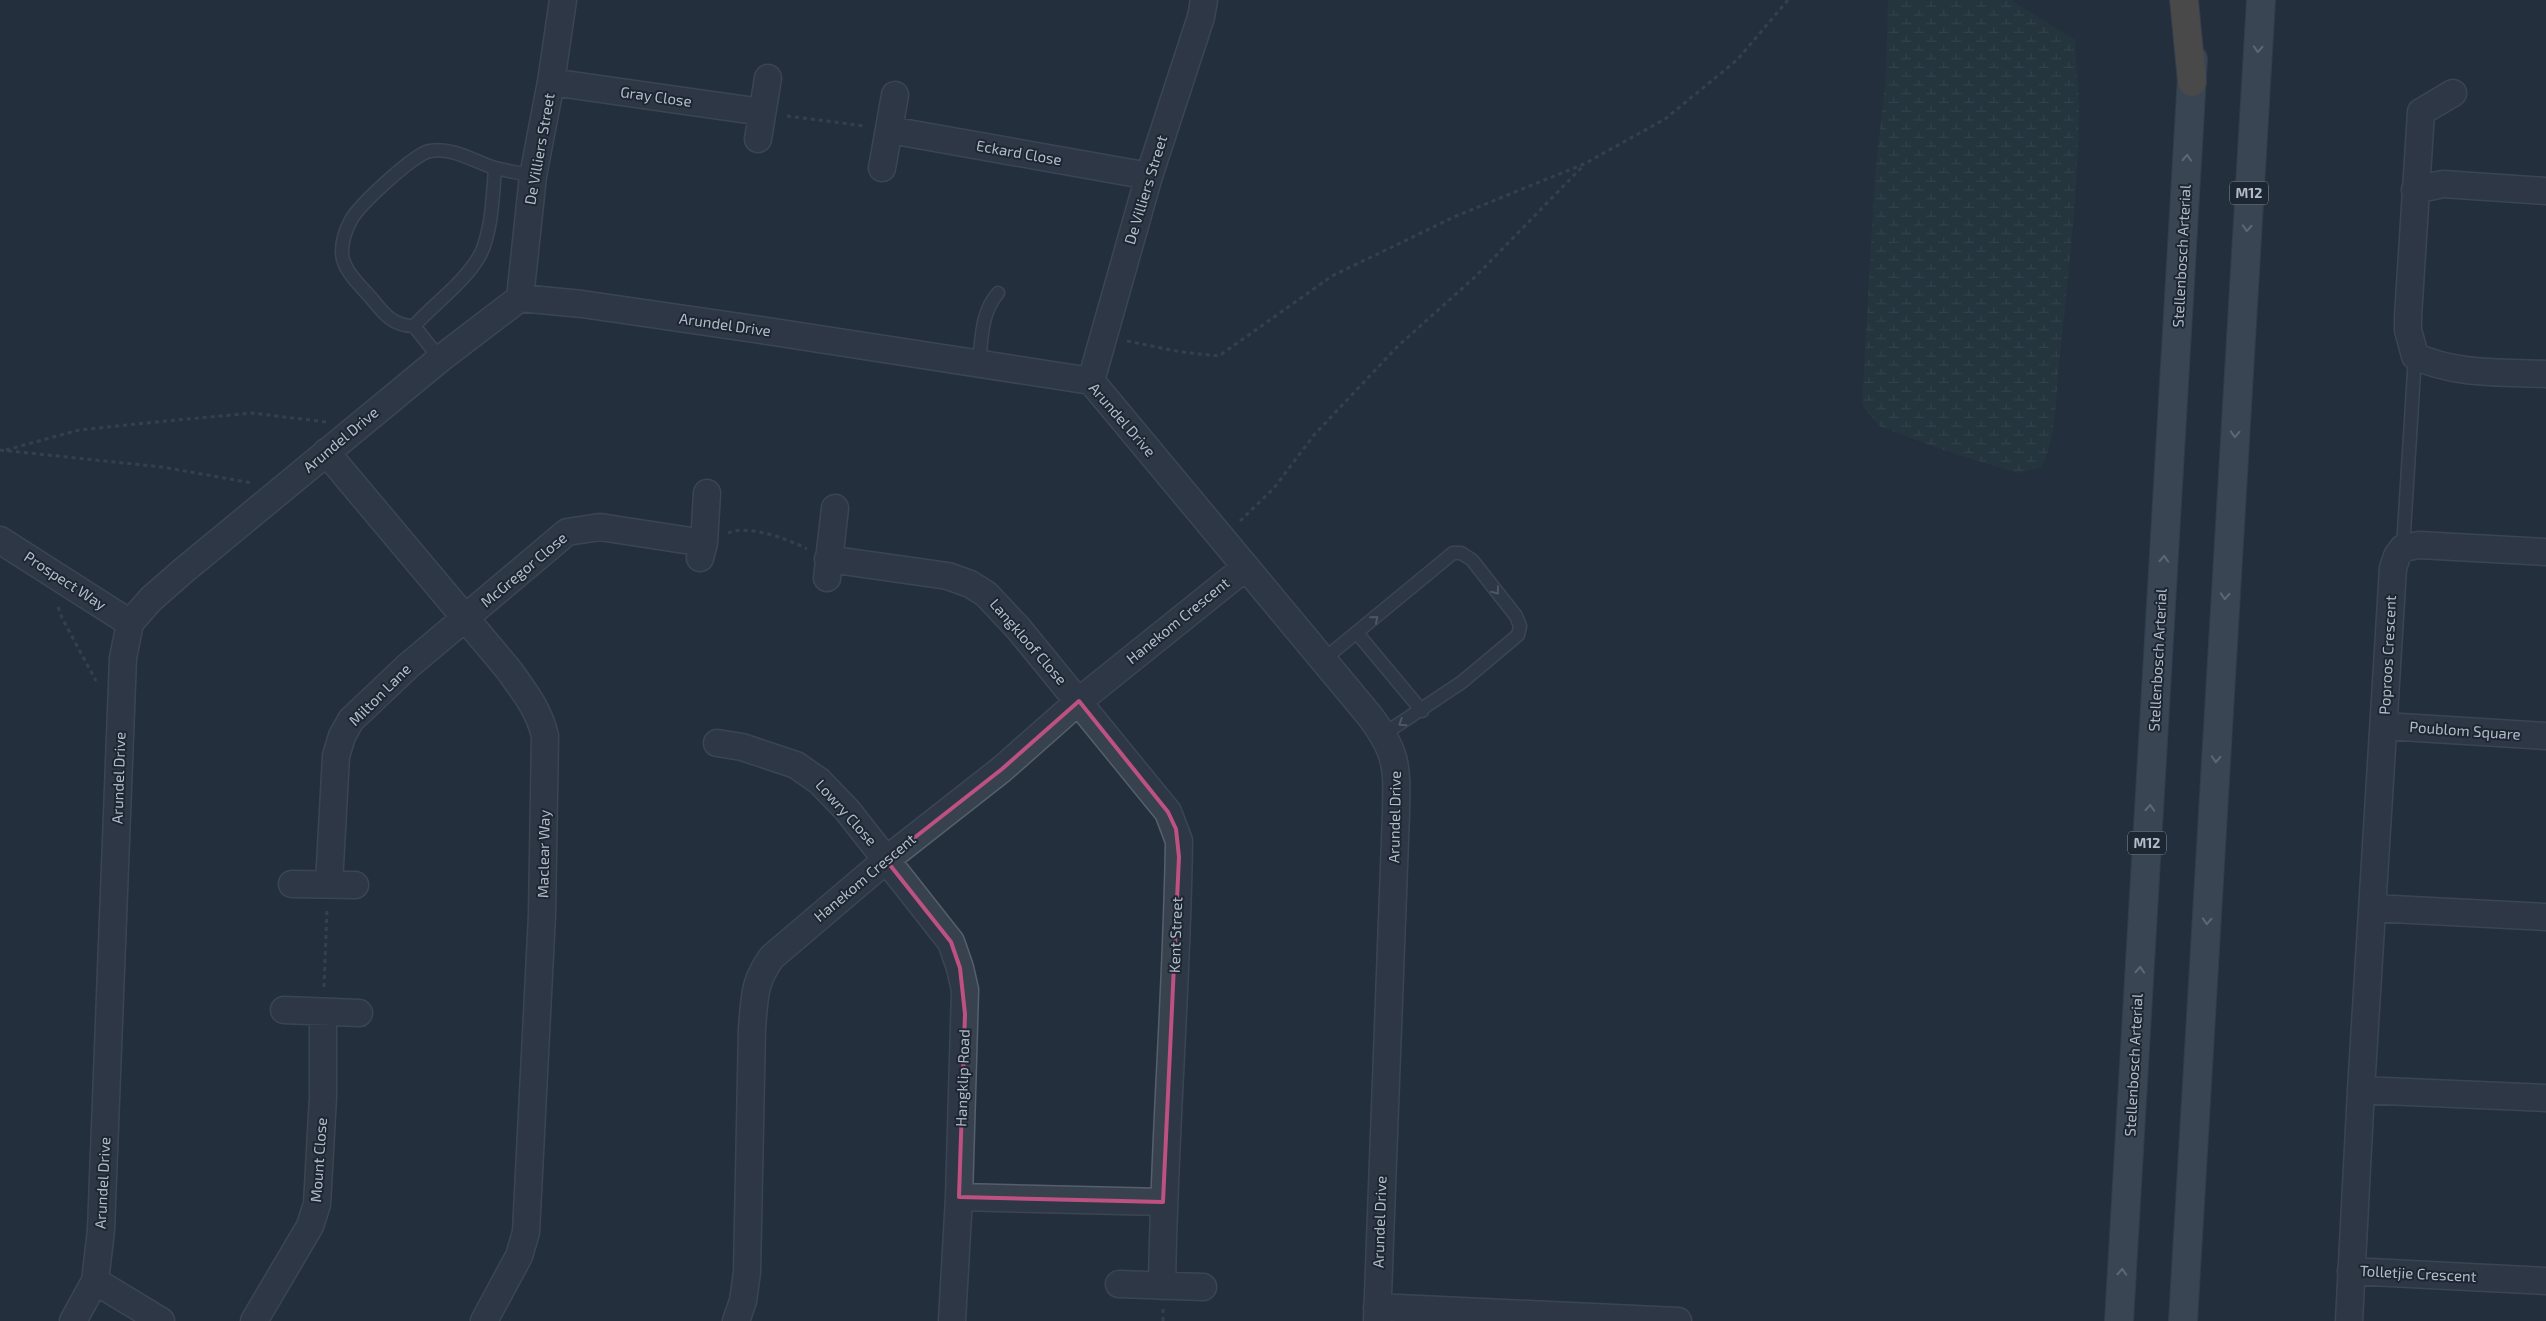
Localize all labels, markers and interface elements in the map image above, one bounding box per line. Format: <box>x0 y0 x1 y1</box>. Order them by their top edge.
one-way arrow <box>2253 45 2264 53</box>
street label: Gray Close <box>619 82 693 110</box>
street label: De Villiers Street <box>520 91 558 206</box>
street label: De Villiers Street <box>1120 133 1170 246</box>
street label: Eckard Close <box>975 136 1063 168</box>
one-way arrow <box>2182 154 2193 162</box>
road number: M12 <box>2230 182 2268 204</box>
street label: Stellenbosch Arterial <box>2168 184 2194 328</box>
one-way arrow <box>2242 225 2253 233</box>
street label: Arundel Drive <box>678 309 772 339</box>
street label: Arundel Drive <box>1086 379 1160 460</box>
street label: Arundel Drive <box>299 403 381 476</box>
one-way arrow <box>2229 430 2240 438</box>
street label: McGregor Close <box>477 528 570 610</box>
street label: Prospect Way <box>21 547 110 613</box>
one-way arrow <box>2159 554 2170 562</box>
street label: Hanekom Crescent <box>1122 573 1233 667</box>
one-way arrow <box>1490 585 1499 595</box>
street label: Stellenbosch Arterial <box>2144 588 2170 732</box>
one-way arrow <box>2220 593 2231 601</box>
street label: Langkloof Close <box>986 595 1071 688</box>
street label: Poproos Crescent <box>2375 595 2399 715</box>
one-way arrow <box>1369 615 1378 624</box>
street label: Milton Lane <box>345 660 414 729</box>
one-way arrow <box>1399 716 1408 726</box>
street label: Poublom Square <box>2409 717 2521 743</box>
street label: Arundel Drive <box>107 732 129 824</box>
one-way arrow <box>2211 755 2222 763</box>
street label: Arundel Drive <box>1384 771 1404 863</box>
street label: Lowry Close <box>812 776 881 849</box>
one-way arrow <box>2144 804 2155 812</box>
street label: Maclear Way <box>533 810 553 898</box>
street label: Hanekom Crescent <box>810 829 919 925</box>
road number: M12 <box>2128 831 2166 854</box>
street label: Kent Street <box>1165 896 1185 973</box>
one-way arrow <box>2201 917 2212 925</box>
one-way arrow <box>2134 966 2145 974</box>
street label: Stellenbosch Arterial <box>2120 993 2146 1137</box>
street label: Hangklip Road <box>951 1029 973 1127</box>
street label: Mount Close <box>306 1117 330 1203</box>
street label: Arundel Drive <box>91 1136 113 1230</box>
street label: Arundel Drive <box>1368 1176 1390 1268</box>
street label: Tolletjie Crescent <box>2359 1261 2477 1286</box>
one-way arrow <box>2116 1268 2127 1276</box>

